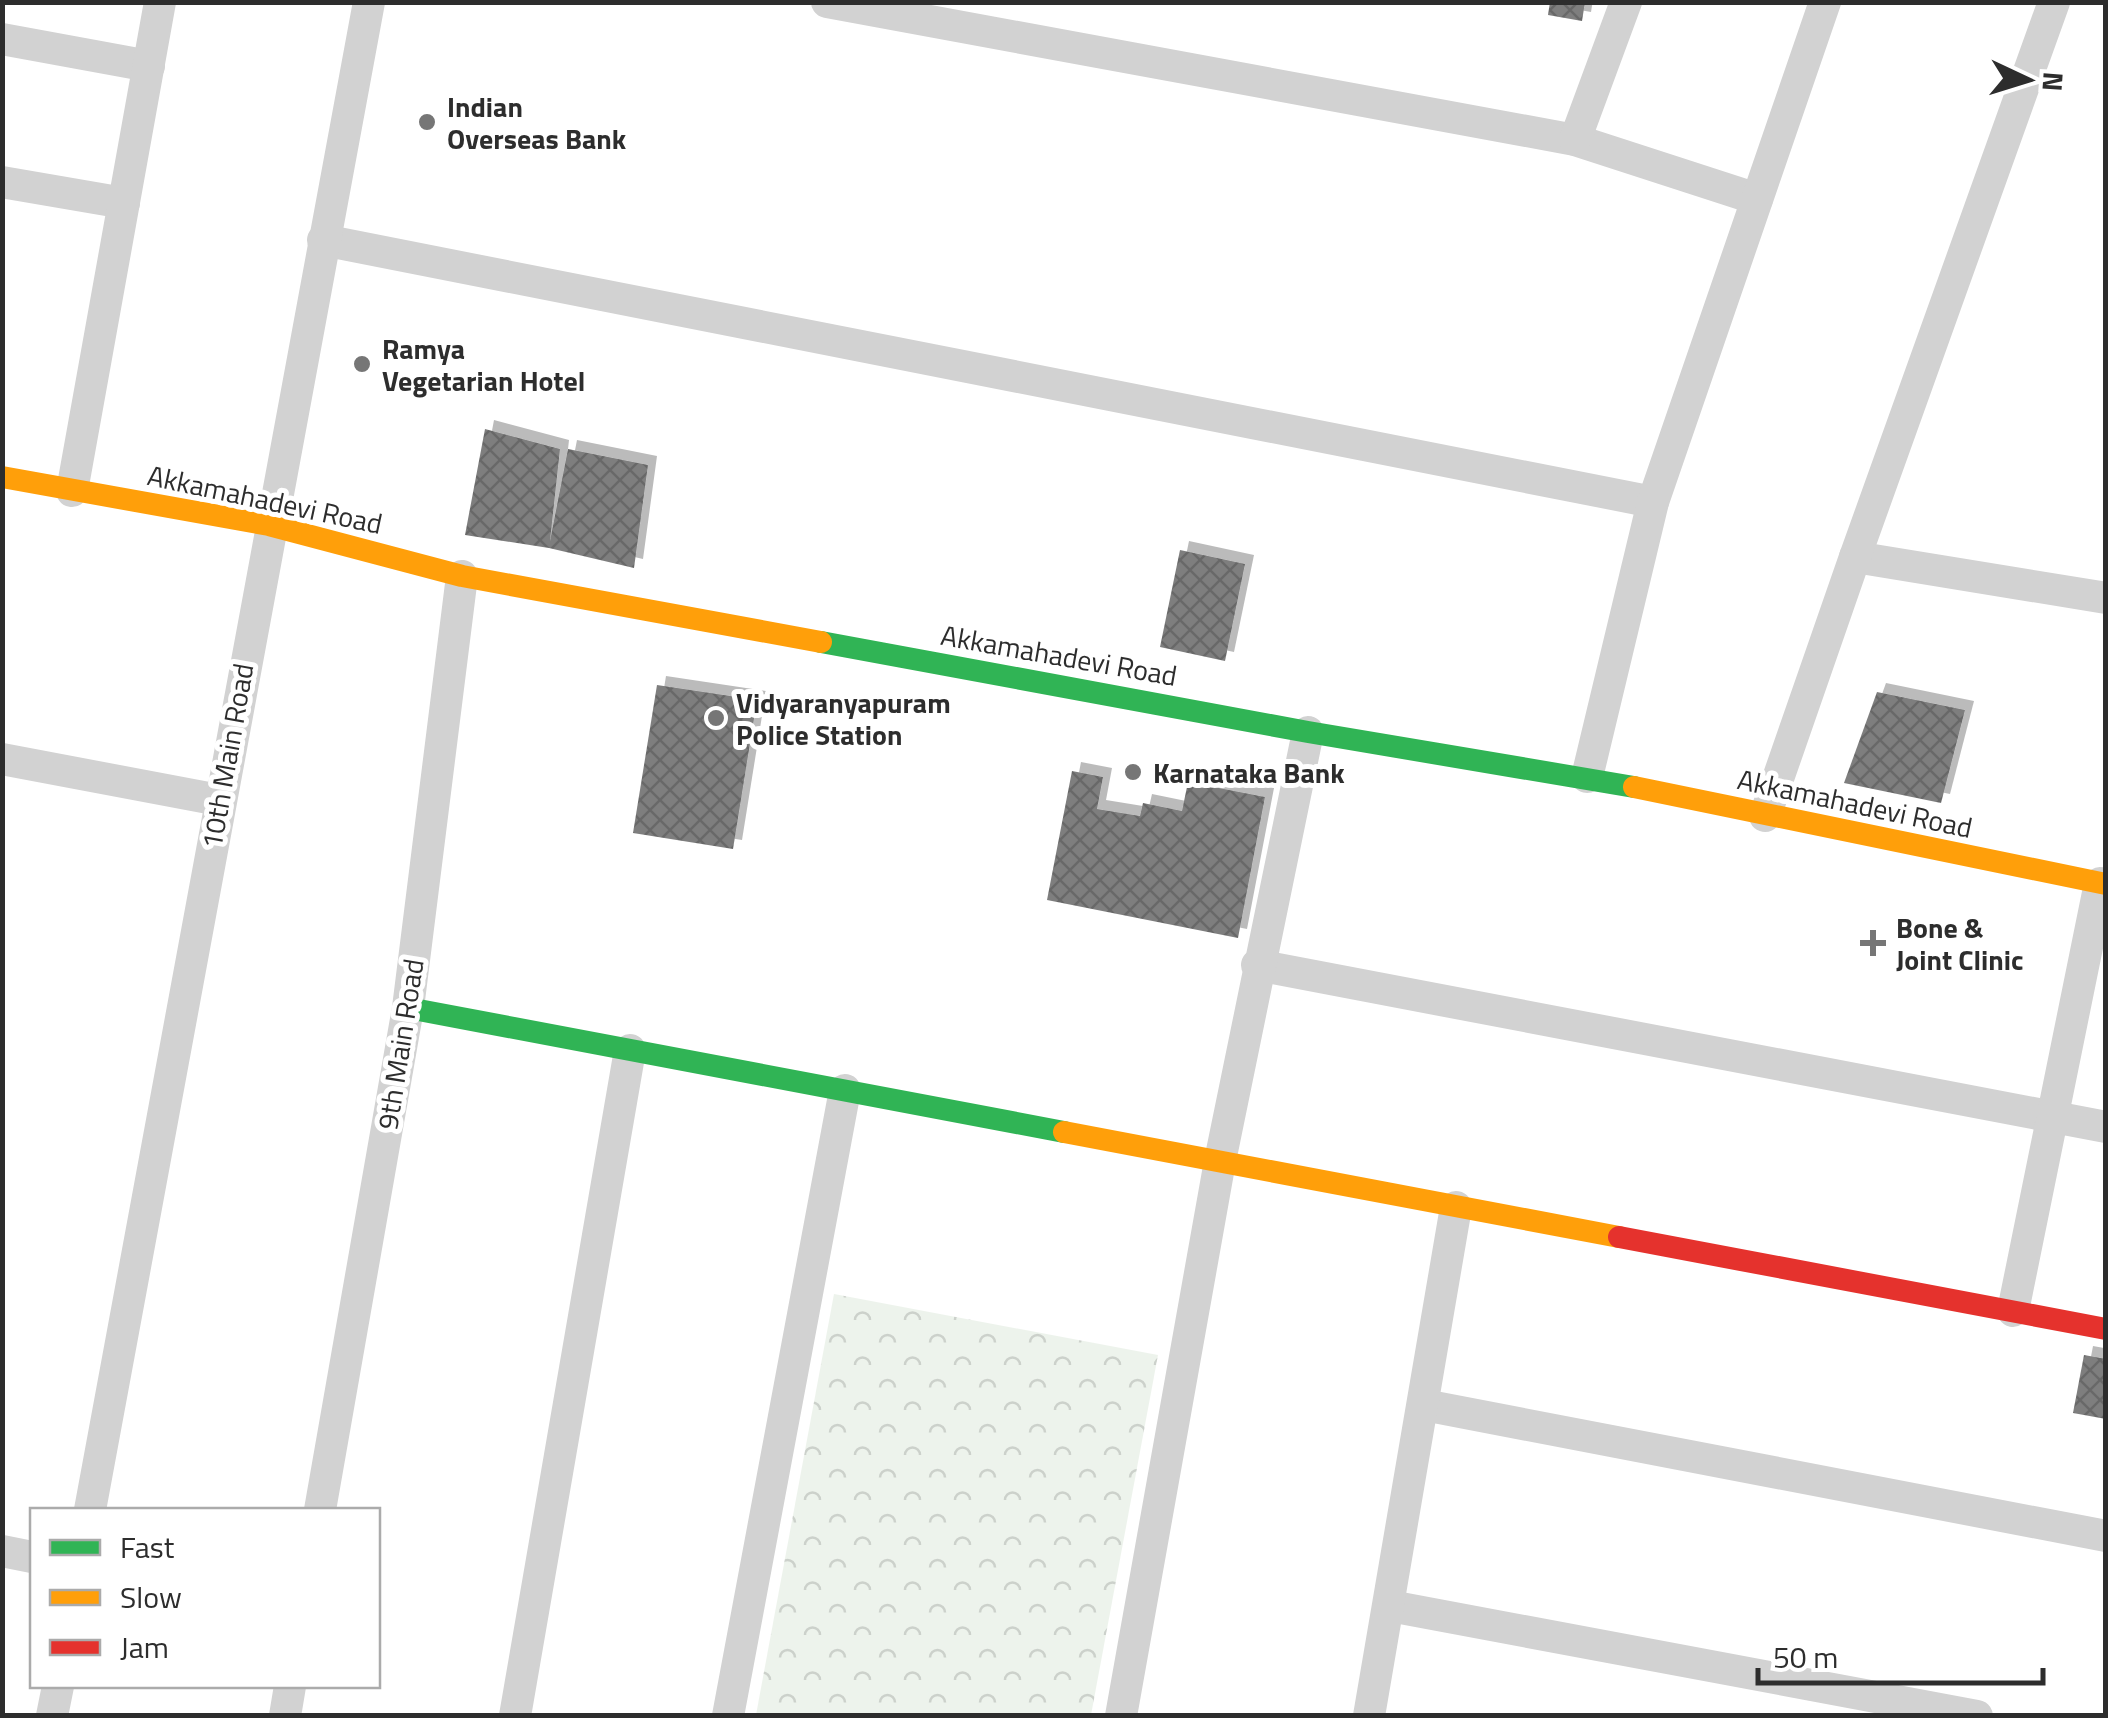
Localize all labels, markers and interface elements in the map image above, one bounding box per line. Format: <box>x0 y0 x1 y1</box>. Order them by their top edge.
north arrow <box>1978 30 2078 130</box>
text: N <box>2031 71 2076 93</box>
place label: Indian Overseas Bank <box>447 85 627 160</box>
marker: Indian Overseas Bank <box>416 111 438 133</box>
place label: Ramya Vegetarian Hotel <box>382 327 585 402</box>
marker: Ramya Vegetarian Hotel <box>351 353 373 375</box>
street label: Akkamahadevi Road <box>144 453 386 545</box>
street label: Akkamahadevi Road <box>938 613 1180 697</box>
street label: 10th Main Road <box>190 660 264 852</box>
place label: Vidyaranyapuram Police Station <box>736 681 951 756</box>
marker: Vidyaranyapuram Police Station <box>705 707 727 729</box>
place label: Karnataka Bank <box>1153 751 1345 794</box>
street label: Akkamahadevi Road <box>1734 757 1976 849</box>
marker: Karnataka Bank <box>1122 761 1144 783</box>
place label: Bone & Joint Clinic <box>1896 906 2023 981</box>
marker: Bone & Joint Clinic <box>1860 930 1886 956</box>
street label: 9th Main Road <box>365 956 435 1132</box>
legend <box>30 1508 380 1688</box>
text: Fast <box>120 1524 175 1570</box>
text: Slow <box>120 1574 182 1620</box>
scale bar <box>1758 1623 2043 1685</box>
text: Jam <box>120 1624 169 1670</box>
text: 50 m <box>1773 1634 1838 1680</box>

